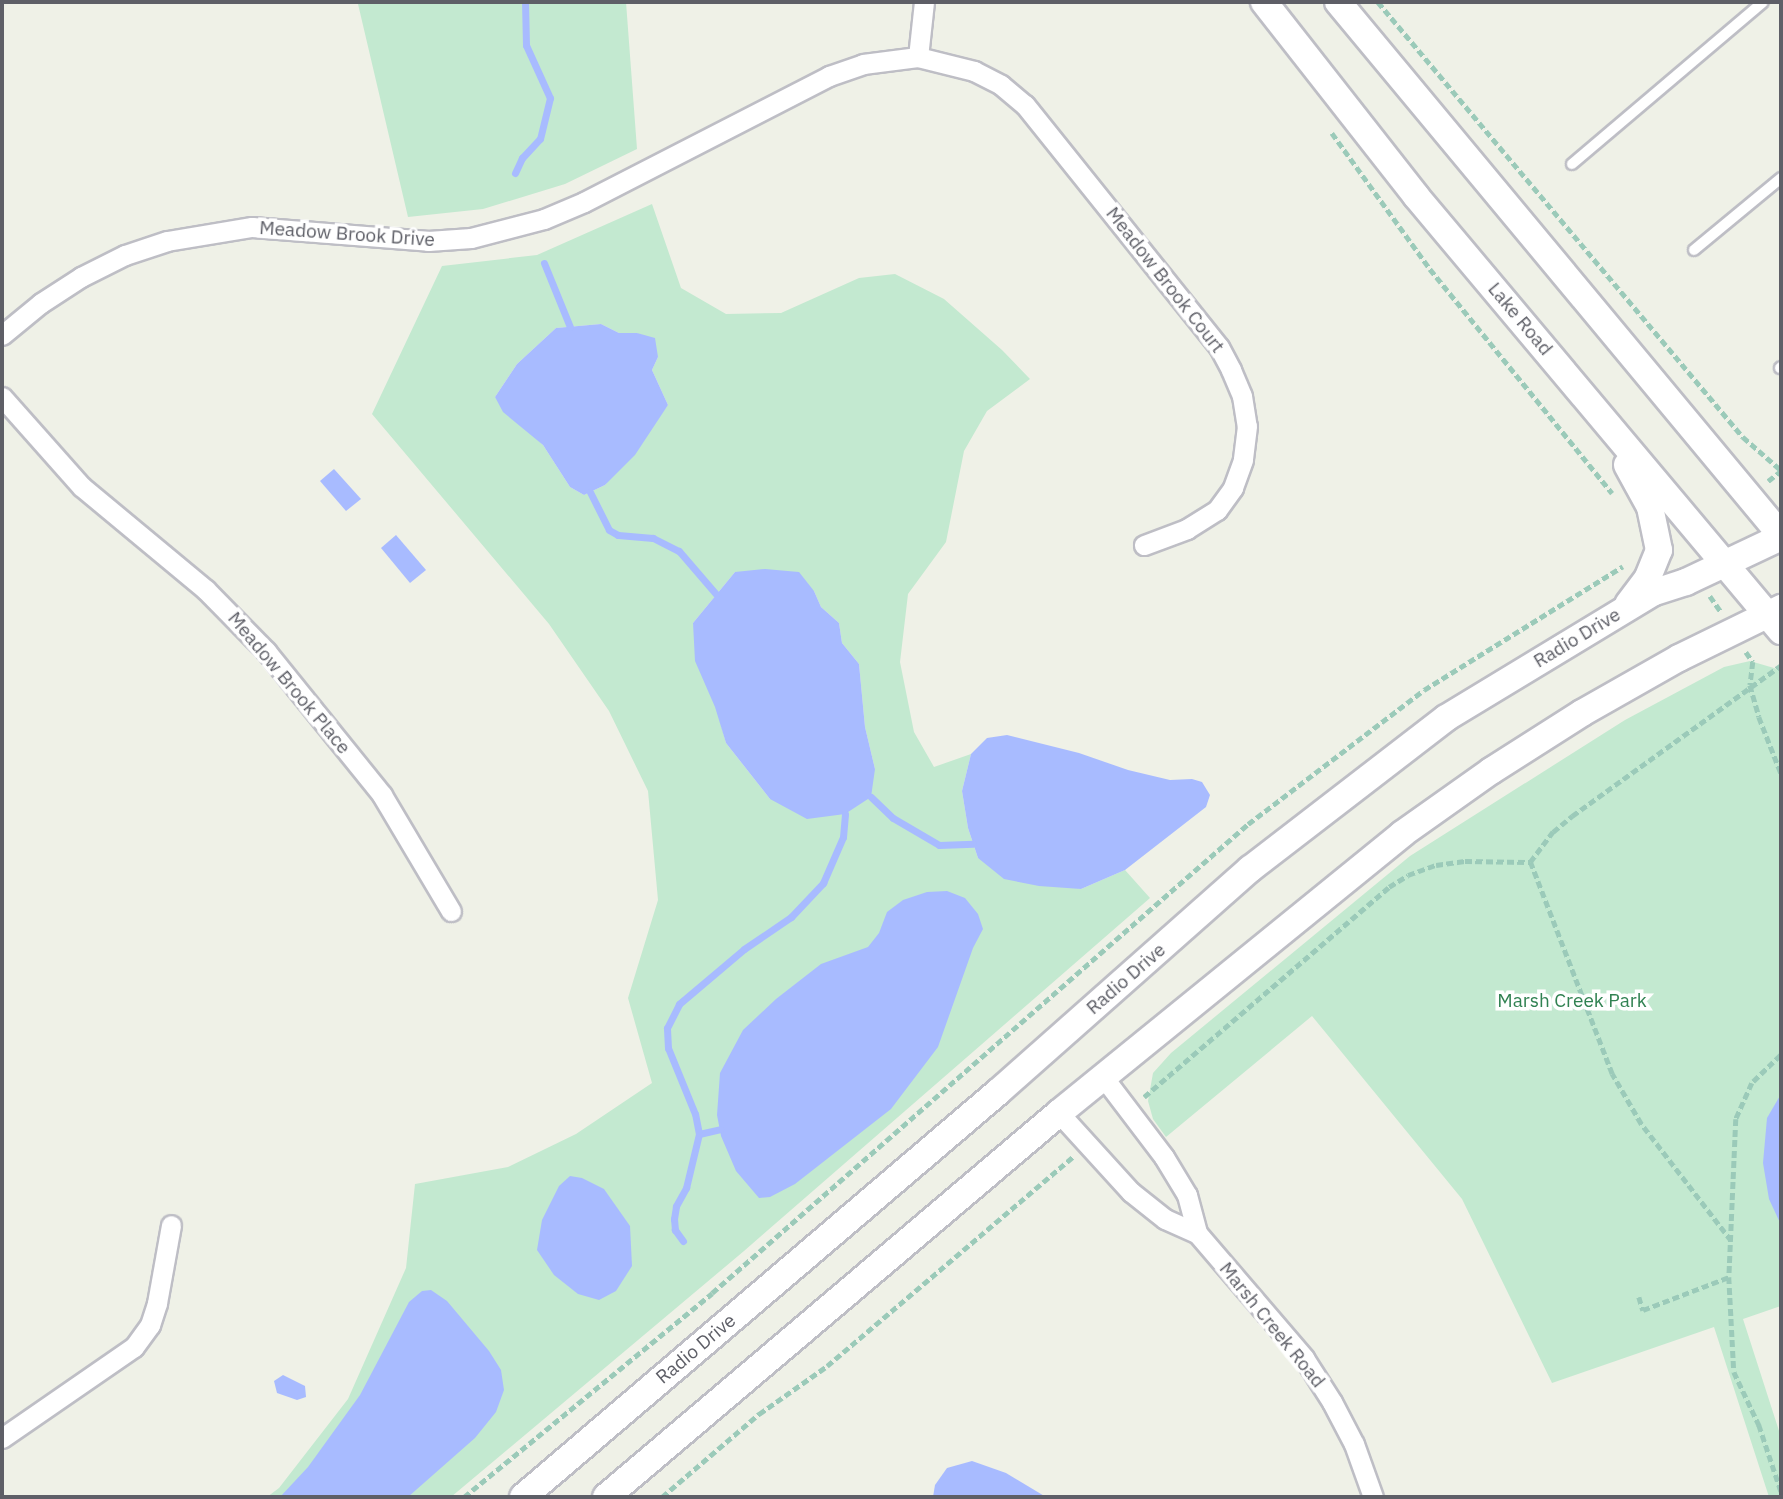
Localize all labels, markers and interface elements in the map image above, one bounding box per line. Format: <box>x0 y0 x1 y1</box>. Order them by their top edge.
street label: Meadow Brook Court <box>1101 203 1229 357</box>
street label: Meadow Brook Drive <box>259 216 435 252</box>
street label: Lake Road <box>1483 278 1557 360</box>
street label: Radio Drive <box>1530 603 1624 673</box>
street label: Meadow Brook Place <box>223 607 355 759</box>
street label: Radio Drive <box>1082 939 1170 1019</box>
park label: Marsh Creek Park <box>1497 990 1647 1012</box>
street label: Marsh Creek Road <box>1214 1258 1330 1392</box>
street label: Radio Drive <box>651 1309 741 1389</box>

